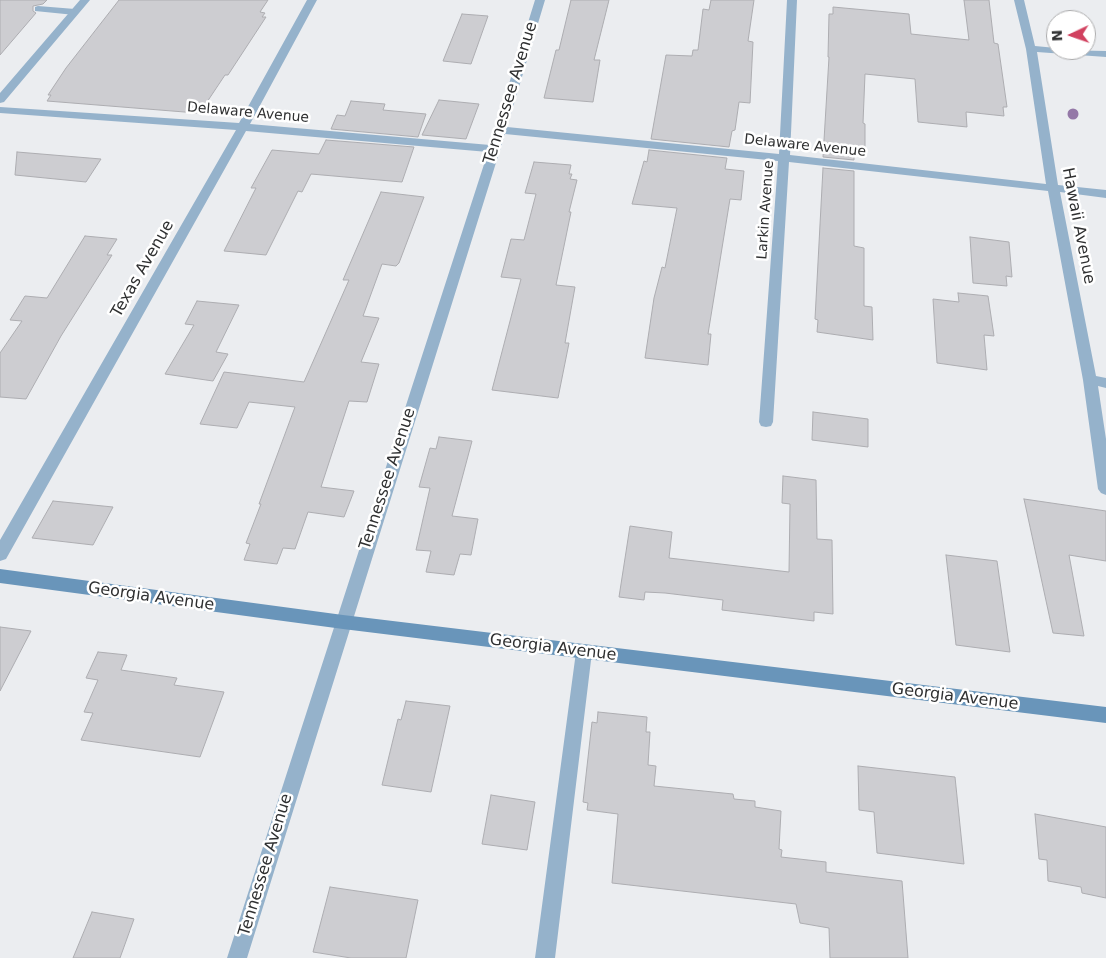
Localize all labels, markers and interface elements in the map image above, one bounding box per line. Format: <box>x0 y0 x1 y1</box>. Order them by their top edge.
north arrow <box>1046 10 1096 60</box>
street label: Tennessee Avenue <box>480 19 542 167</box>
text: N <box>1049 29 1065 42</box>
street label: Delaware Avenue <box>186 99 310 127</box>
street label: Delaware Avenue <box>743 131 867 161</box>
street label: Larkin Avenue <box>754 160 778 260</box>
street label: Hawaii Avenue <box>1057 166 1099 286</box>
street label: Texas Avenue <box>107 217 179 321</box>
street label: Tennessee Avenue <box>356 406 420 552</box>
street label: Georgia Avenue <box>87 579 215 615</box>
street label: Georgia Avenue <box>489 631 617 665</box>
street label: Georgia Avenue <box>891 680 1019 714</box>
street label: Tennessee Avenue <box>235 791 297 939</box>

